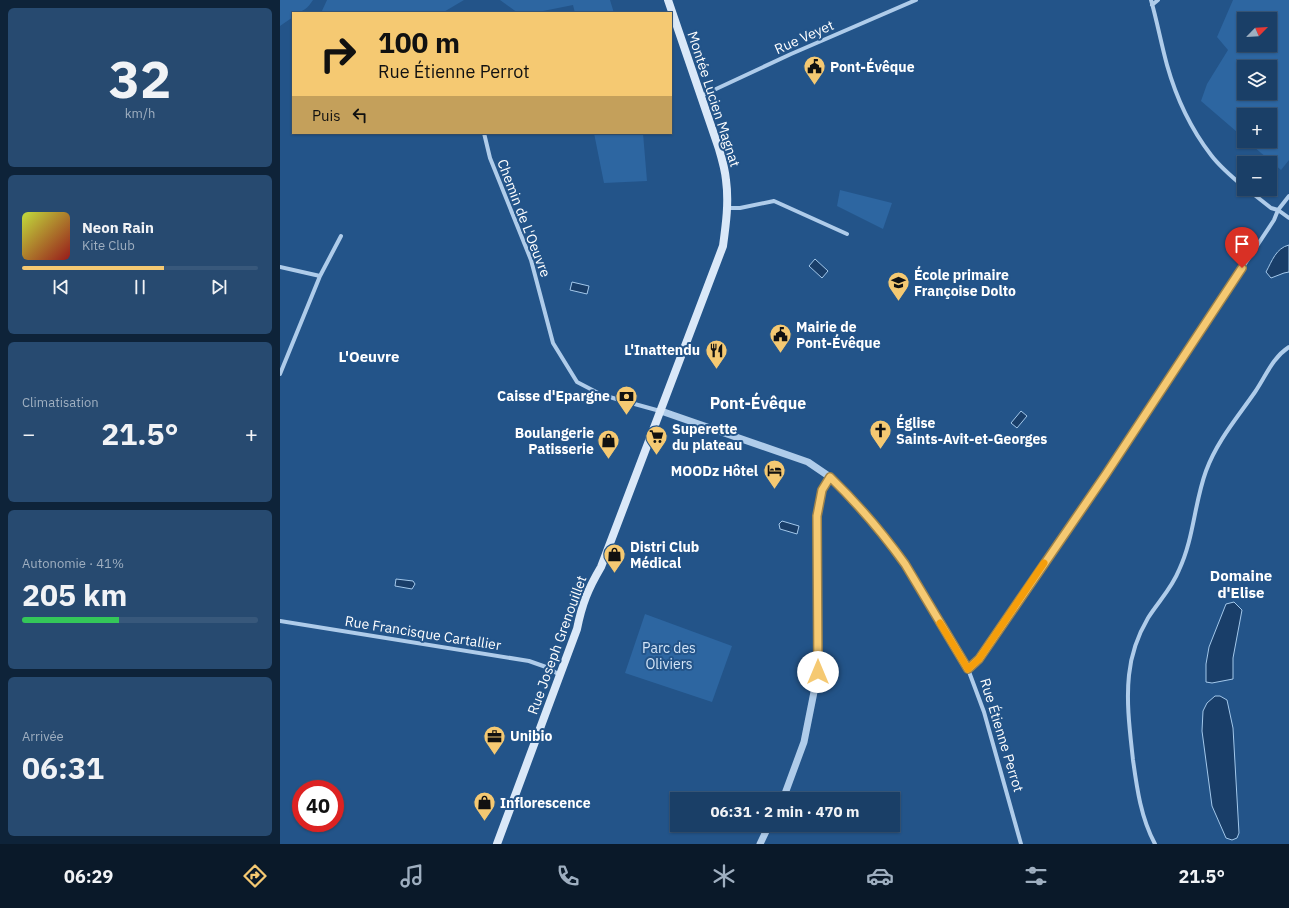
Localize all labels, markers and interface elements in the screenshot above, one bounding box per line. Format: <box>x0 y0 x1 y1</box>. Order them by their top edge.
north arrow <box>1237 12 1277 52</box>
map controls <box>1237 12 1277 196</box>
street label: Rue Veyet <box>771 16 837 58</box>
text: 100 m <box>378 24 460 61</box>
icon: right <box>312 28 364 80</box>
street label: Montée Lucien Magnat <box>684 29 744 169</box>
text: 32 <box>109 45 171 112</box>
public building icon: Pont-Évêque <box>802 54 828 87</box>
place label: Pont-Évêque <box>830 57 915 76</box>
text: Rue Étienne Perrot <box>378 60 530 83</box>
button: layers <box>1237 60 1277 100</box>
icon: left <box>349 104 371 126</box>
text: km/h <box>125 105 155 122</box>
text: Puis <box>312 106 341 125</box>
button: + <box>1237 108 1277 148</box>
street label: Chemin de L'Oeuvre <box>493 156 555 280</box>
button: − <box>1237 156 1277 196</box>
text: Neon Rain <box>82 218 154 237</box>
pin <box>1225 227 1259 268</box>
icon: arrive <box>1231 233 1253 255</box>
text: Kite Club <box>82 237 135 254</box>
place label: École primaire Françoise Dolto <box>914 265 1016 300</box>
school or university icon: École primaire Françoise Dolto <box>885 270 911 303</box>
icon: previous <box>50 276 72 298</box>
icon: pause <box>129 276 151 298</box>
icon: next <box>208 276 230 298</box>
place label: Mairie de Pont-Évêque <box>796 318 881 352</box>
public building icon: Mairie de Pont-Évêque <box>767 322 793 355</box>
restaurant icon: L'Inattendu <box>703 337 729 370</box>
place label: L'Inattendu <box>624 341 700 359</box>
district label: L'Oeuvre <box>338 347 400 366</box>
bank icon: Caisse d'Epargne <box>613 383 639 416</box>
place label: Caisse d'Epargne <box>497 387 610 405</box>
district label: Pont-Évêque <box>710 392 806 413</box>
text: Climatisation <box>22 394 99 411</box>
place label: Église Saints-Avit-et-Georges <box>896 413 1047 448</box>
text: 21.5° <box>101 414 179 453</box>
church icon: Église Saints-Avit-et-Georges <box>867 418 893 451</box>
text: − <box>22 419 35 448</box>
text: + <box>245 419 258 448</box>
place label: Superette du plateau <box>672 420 742 454</box>
place label: Boulangerie Patisserie <box>515 424 594 458</box>
supermarket icon: Superette du plateau <box>643 424 669 457</box>
shop icon: Boulangerie Patisserie <box>596 428 622 461</box>
hotel icon: MOODz Hôtel <box>761 458 787 491</box>
place label: MOODz Hôtel <box>671 462 758 480</box>
place label: Distri Club Médical <box>630 538 699 572</box>
shop icon: Distri Club Médical <box>601 542 627 575</box>
text: Autonomie · 41% <box>22 555 124 572</box>
district label: Domaine d'Elise <box>1210 566 1272 602</box>
street label: Rue Joseph Grenouillet <box>523 573 591 717</box>
text: 205 km <box>22 575 127 614</box>
street label: Rue Francisque Cartallier <box>344 612 502 654</box>
park label: Parc des Oliviers <box>642 639 696 673</box>
position arrow <box>797 651 839 693</box>
street label: Rue Étienne Perrot <box>976 676 1029 794</box>
office icon: Unibio <box>482 723 508 756</box>
place label: Unibio <box>510 727 553 745</box>
text: Arrivée <box>22 728 64 745</box>
text: 06:31 <box>22 748 104 787</box>
speed limit sign: 40 <box>292 780 344 832</box>
shop icon: Inflorescence <box>471 790 497 823</box>
place label: Inflorescence <box>500 794 591 812</box>
text: 06:31 · 2 min · 470 m <box>711 802 859 821</box>
icon: directions <box>241 862 269 890</box>
icon: music <box>398 862 426 890</box>
icon: phone <box>554 862 582 890</box>
icon: climate <box>710 862 738 890</box>
icon: car <box>866 862 894 890</box>
icon: filters <box>1022 862 1050 890</box>
text: 06:29 <box>64 865 113 888</box>
text: 21.5° <box>1178 865 1225 888</box>

